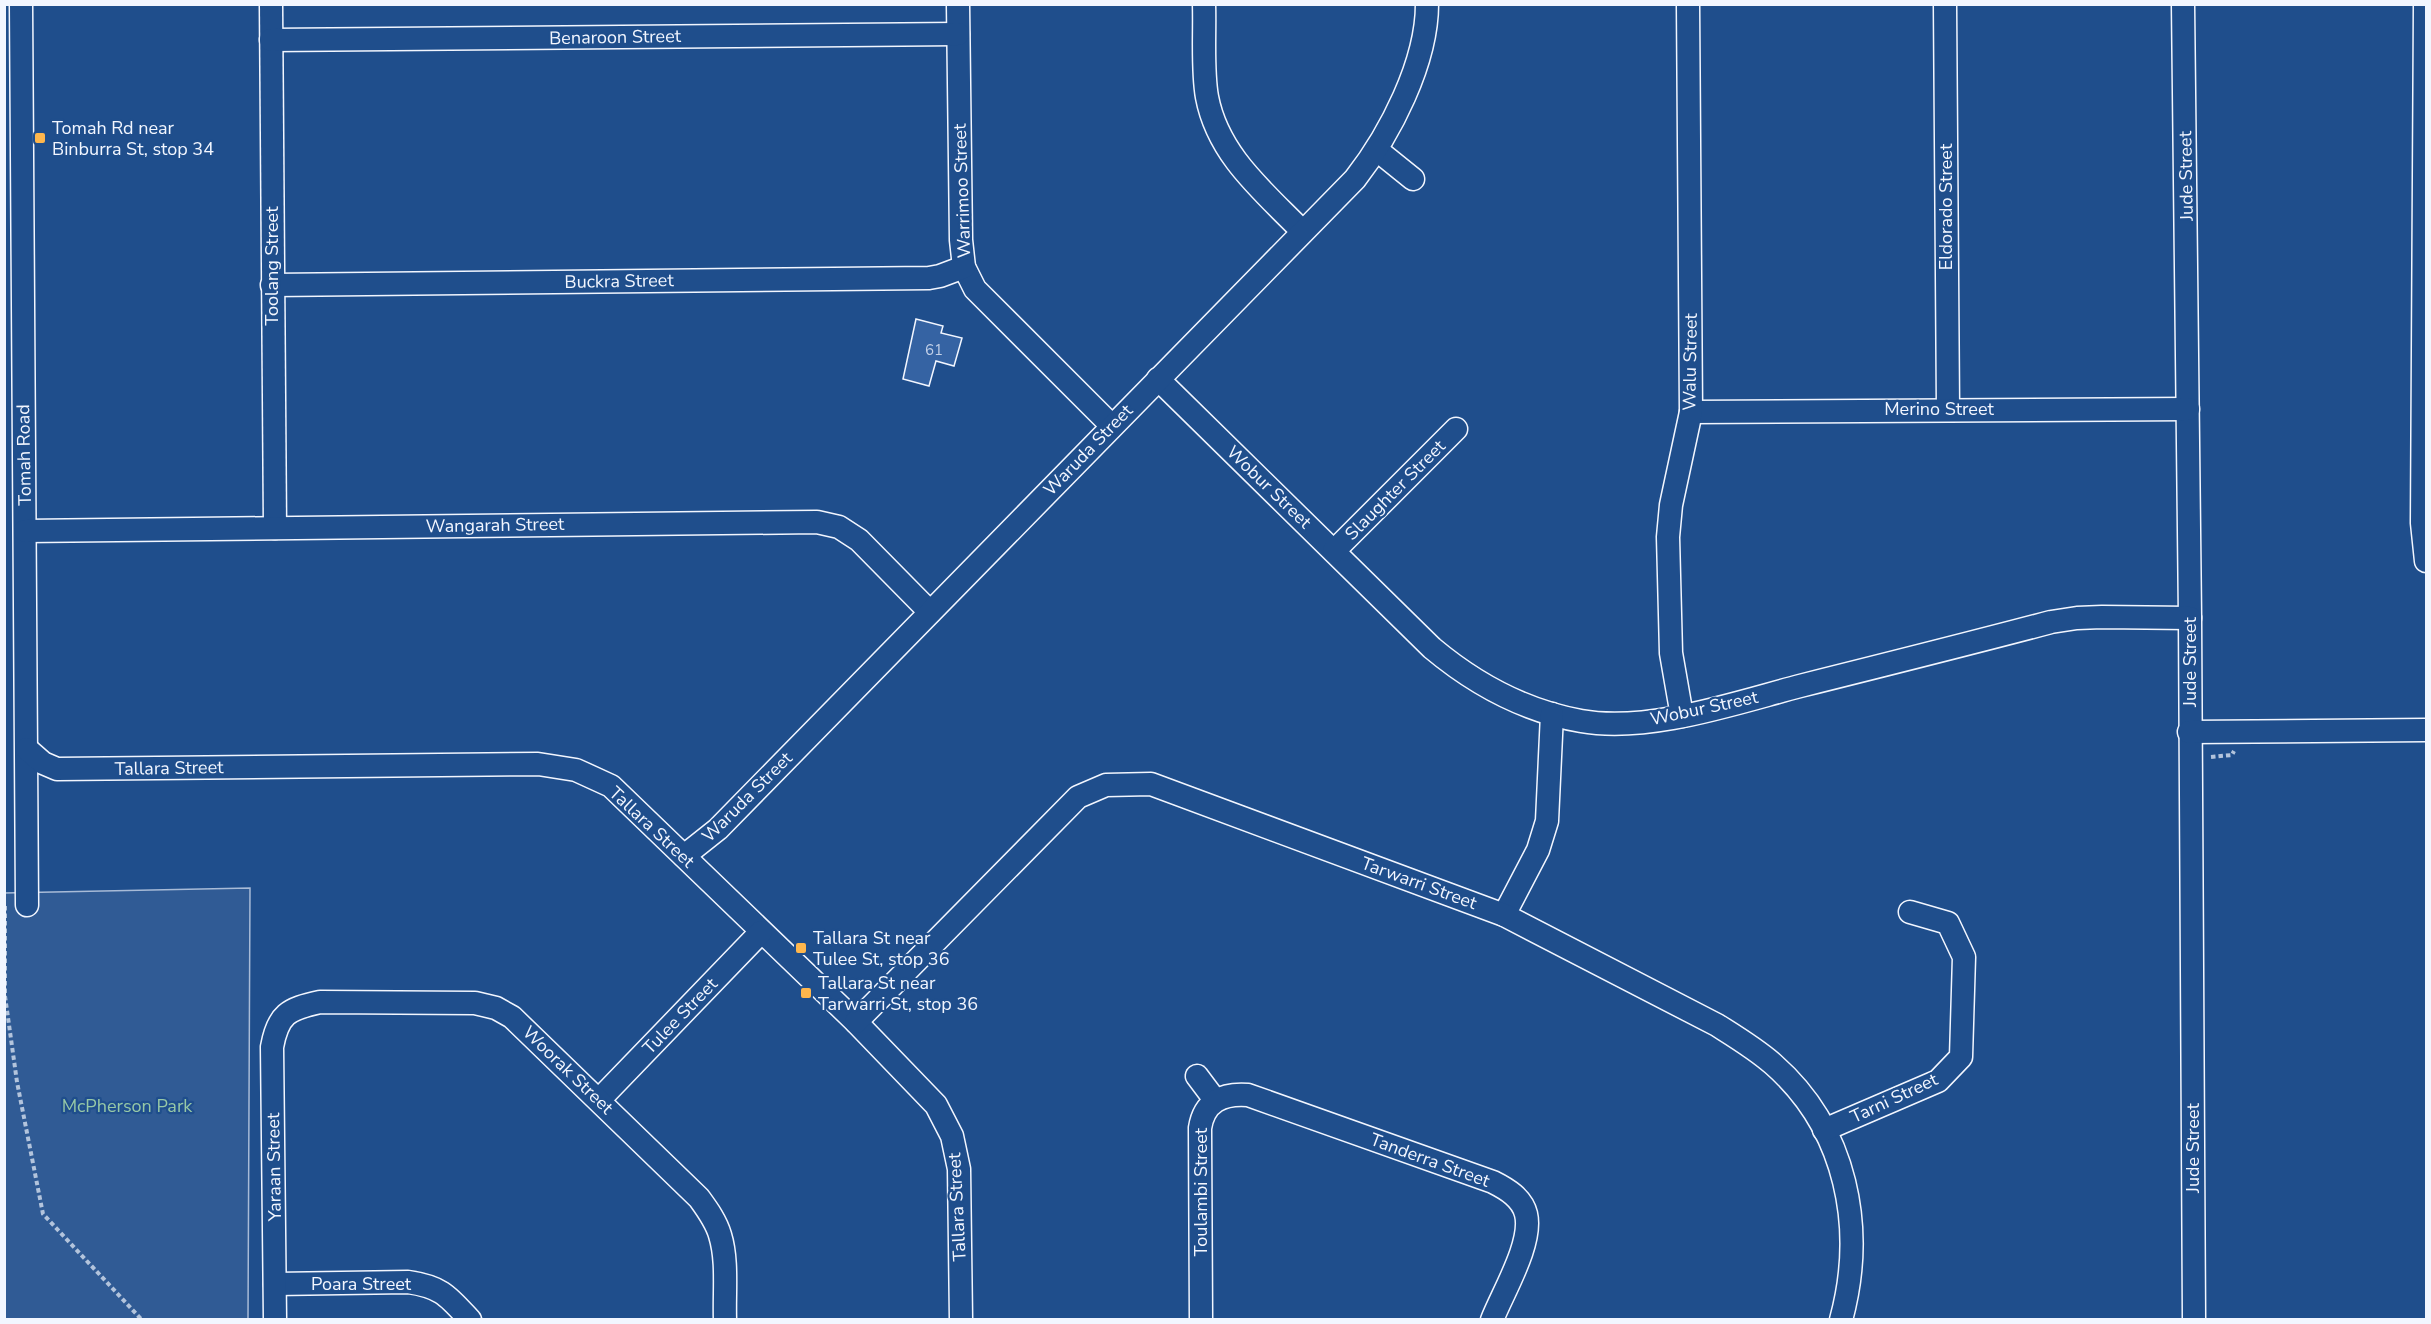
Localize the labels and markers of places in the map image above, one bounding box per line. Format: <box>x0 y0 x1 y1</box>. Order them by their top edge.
place label: Tomah Rd near Binburra St, stop 34 <box>52 116 214 161</box>
marker: Tomah Rd near Binburra St, stop 34 <box>33 131 47 145</box>
place label: Tallara St near Tulee St, stop 36 <box>813 926 949 971</box>
marker: Tallara St near Tulee St, stop 36 <box>794 941 808 955</box>
place label: Tallara St near Tarwarri St, stop 36 <box>818 971 978 1016</box>
marker: Tallara St near Tarwarri St, stop 36 <box>799 986 813 1000</box>

